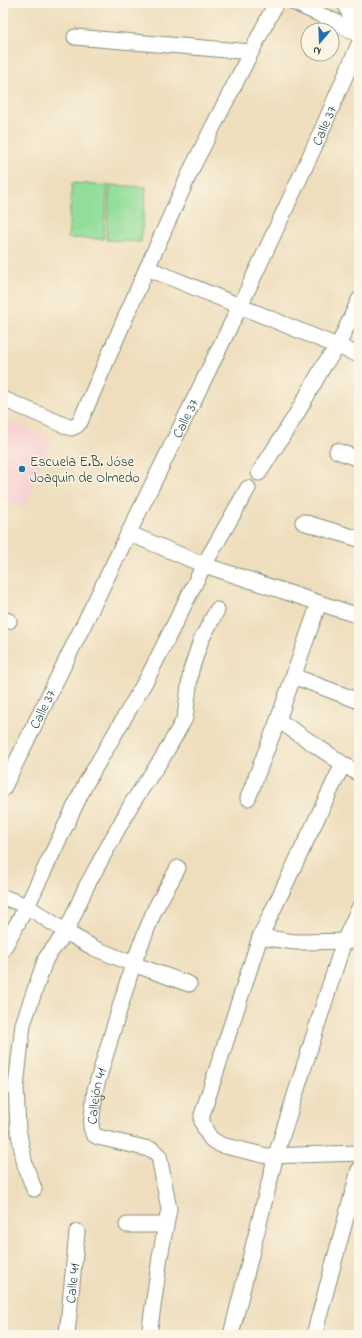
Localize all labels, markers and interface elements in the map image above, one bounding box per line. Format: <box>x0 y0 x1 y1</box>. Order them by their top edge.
north arrow <box>300 22 340 62</box>
text: N <box>311 42 323 59</box>
street label: Calle 37 <box>307 103 343 150</box>
street label: Calle 37 <box>168 396 205 442</box>
place label: Escuela E.B. Jóse Joaquin de Olmedo <box>30 452 140 489</box>
marker: Escuela E.B. Jóse Joaquin de Olmedo <box>17 464 27 474</box>
street label: Calle 37 <box>25 686 62 733</box>
street label: Callejón 41 <box>82 1065 113 1125</box>
street label: Calle 41 <box>61 1262 86 1304</box>

